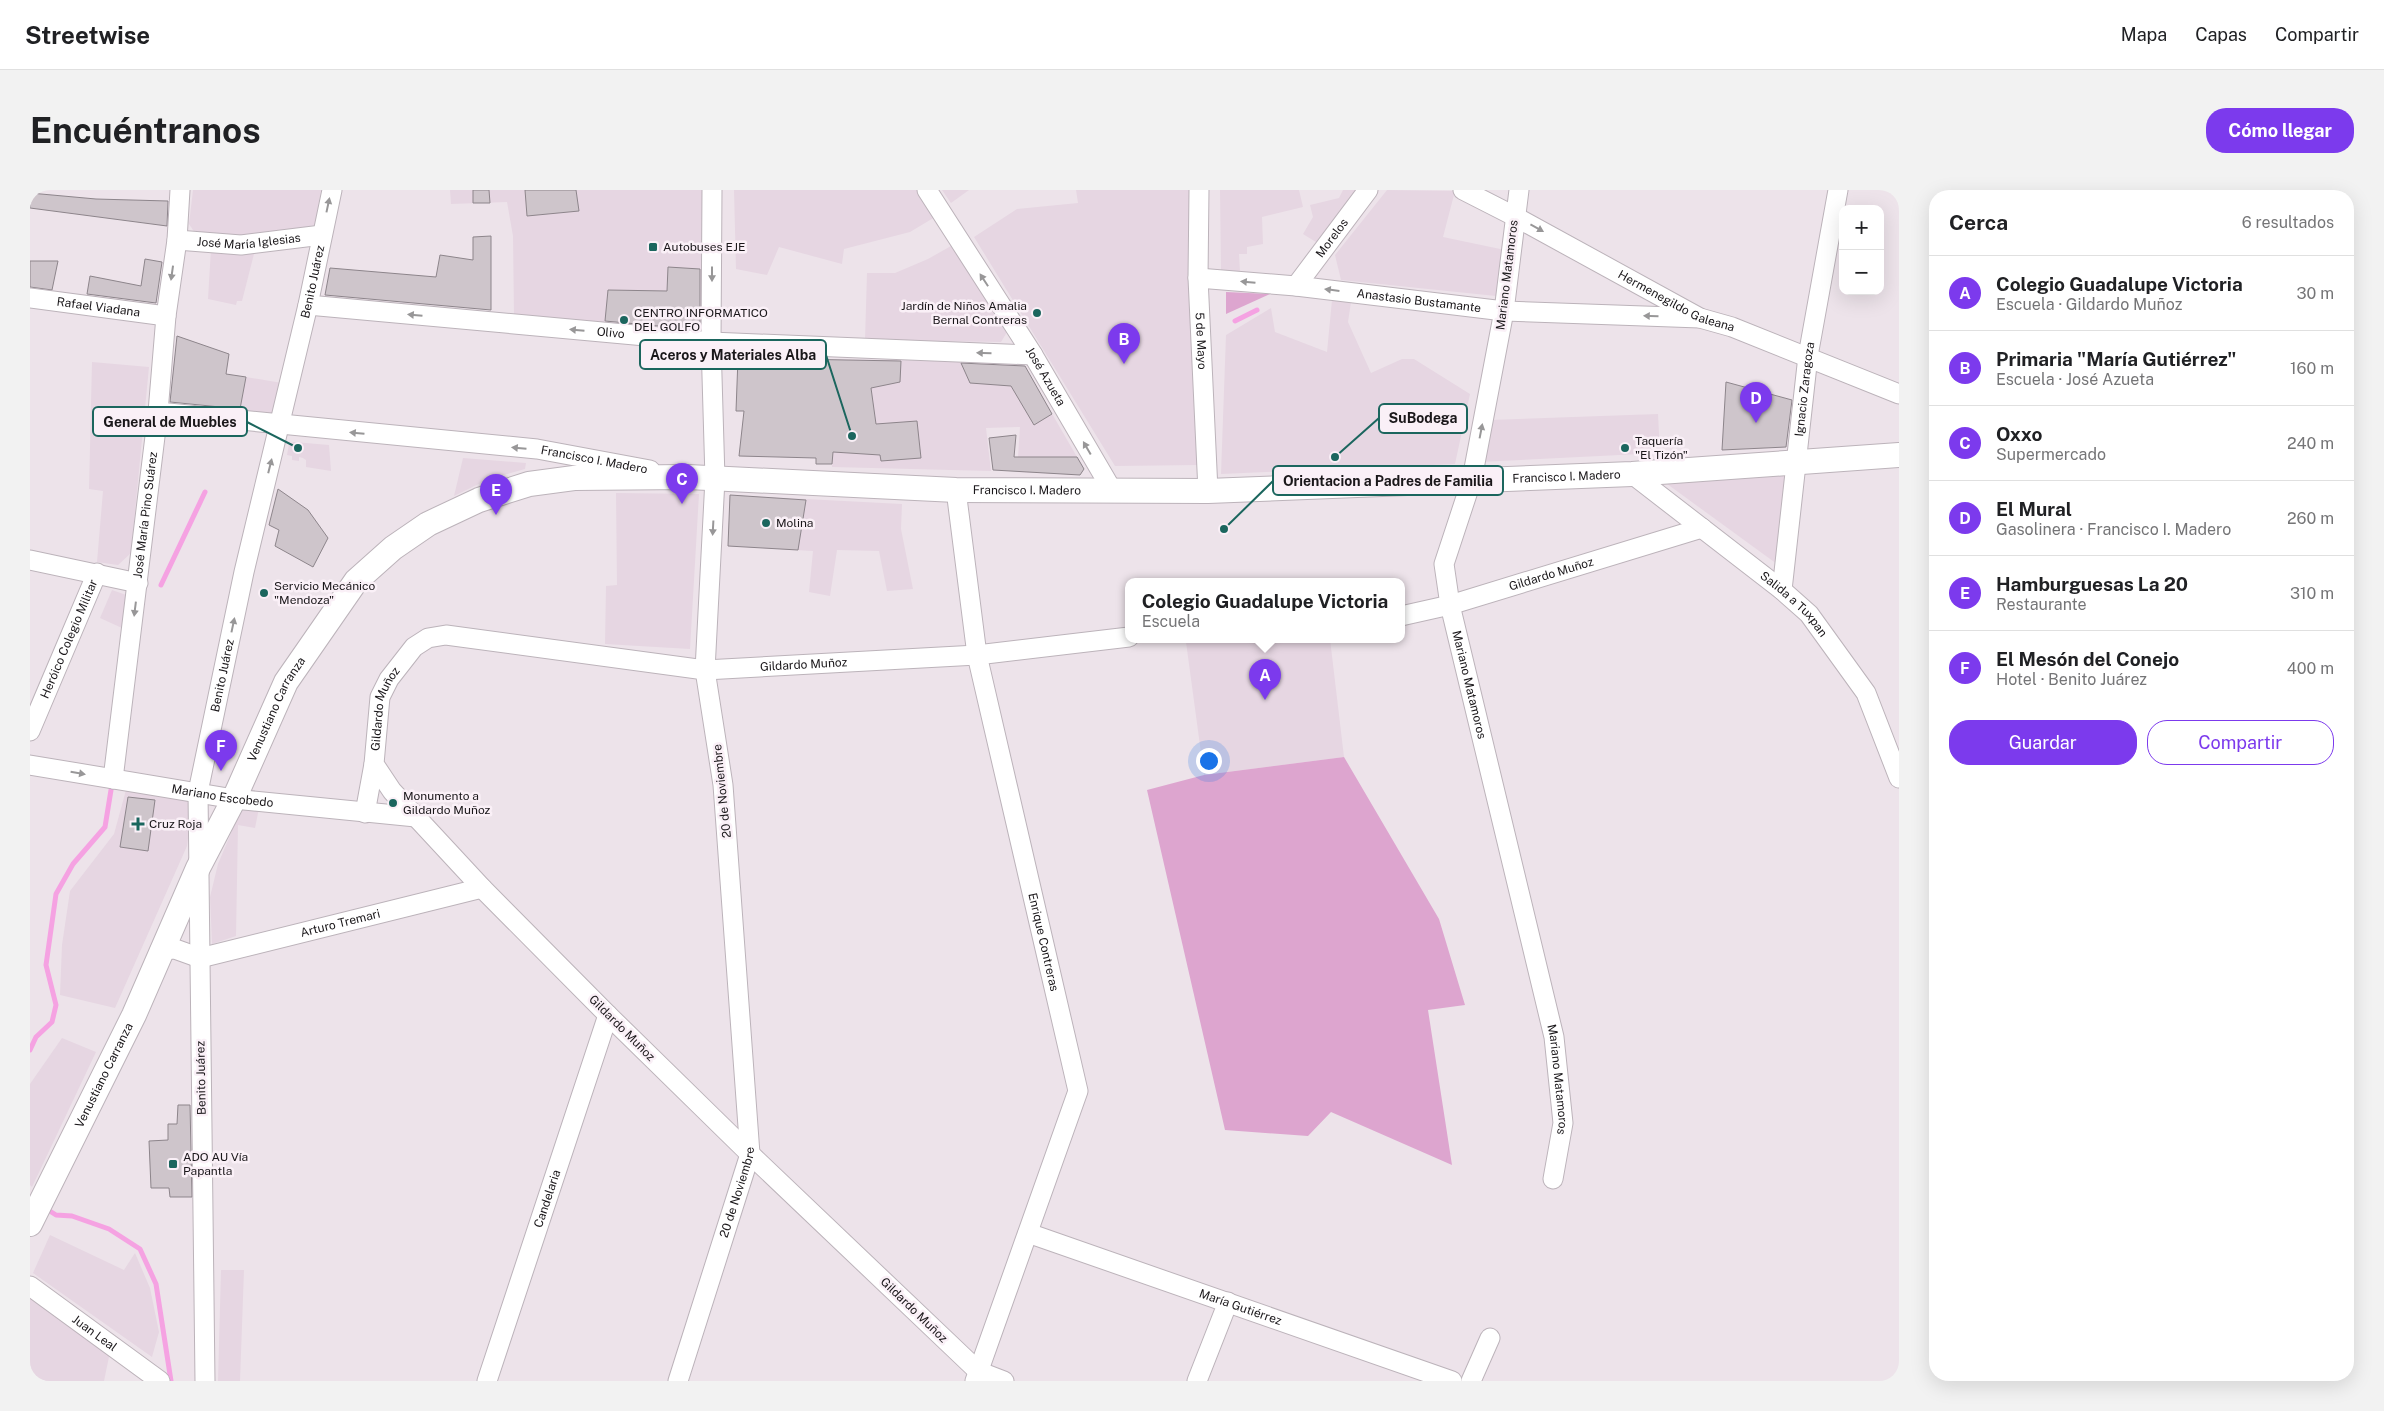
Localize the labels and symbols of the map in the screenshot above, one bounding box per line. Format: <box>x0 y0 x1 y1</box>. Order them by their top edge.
one-way arrow <box>324 198 332 213</box>
street label: Morelos <box>1313 216 1351 260</box>
street label: Mariano Matamoros <box>1493 219 1521 331</box>
one-way arrow <box>1530 224 1545 232</box>
street label: José María Iglesias <box>196 231 301 252</box>
place label: Autobuses EJE <box>663 240 745 254</box>
marker: Autobuses EJE <box>647 241 659 253</box>
street label: Benito Juárez <box>298 244 327 320</box>
one-way arrow <box>168 266 176 282</box>
one-way arrow <box>708 266 716 282</box>
street label: Hermenegildo Galeana <box>1616 267 1736 334</box>
one-way arrow <box>980 273 989 286</box>
one-way arrow <box>1239 278 1255 286</box>
one-way arrow <box>1324 286 1340 294</box>
street label: Anastasio Bustamante <box>1356 286 1482 315</box>
street label: Rafael Viadana <box>56 295 141 320</box>
place label: Jardín de Niños Amalia Bernal Contreras <box>901 299 1027 327</box>
place label: CENTRO INFORMATICO DEL GOLFO <box>634 306 768 334</box>
marker: Jardín de Niños Amalia Bernal Contreras <box>1031 307 1043 319</box>
one-way arrow <box>407 311 423 319</box>
street label: 5 de Mayo <box>1193 312 1209 370</box>
one-way arrow <box>1643 312 1659 320</box>
marker: CENTRO INFORMATICO DEL GOLFO <box>618 314 630 326</box>
pin: B <box>1108 323 1140 364</box>
one-way arrow <box>569 325 585 333</box>
street label: Olivo <box>596 325 626 341</box>
callout: Aceros y Materiales Alba <box>640 340 826 369</box>
street label: Ignacio Zaragoza <box>1792 341 1817 437</box>
street label: José Azueta <box>1023 344 1068 409</box>
text: Aceros y Materiales Alba <box>650 347 816 363</box>
one-way arrow <box>976 349 992 357</box>
pin: D <box>1740 382 1772 423</box>
callout: SuBodega <box>1379 404 1467 433</box>
callout: General de Muebles <box>93 407 247 436</box>
text: SuBodega <box>1389 410 1457 426</box>
text: General de Muebles <box>103 414 237 430</box>
one-way arrow <box>1477 424 1485 439</box>
one-way arrow <box>349 428 365 436</box>
place label: Taquería "El Tizón" <box>1635 434 1688 462</box>
one-way arrow <box>1083 442 1092 455</box>
marker: Taquería "El Tizón" <box>1619 442 1631 454</box>
street label: Francisco I. Madero <box>540 443 649 476</box>
one-way arrow <box>511 444 527 452</box>
street label: José María Pino Suárez <box>131 451 160 579</box>
one-way arrow <box>266 459 274 474</box>
pin: C <box>666 463 698 504</box>
callout: Orientacion a Padres de Familia <box>1273 466 1503 495</box>
street label: Francisco I. Madero <box>1512 467 1621 486</box>
text: Orientacion a Padres de Familia <box>1283 473 1493 489</box>
pin: E <box>480 474 512 515</box>
street label: Francisco I. Madero <box>973 483 1081 497</box>
place label: Molina <box>776 516 814 530</box>
marker: Molina <box>760 517 772 529</box>
one-way arrow <box>708 520 716 536</box>
street label: Gildardo Muñoz <box>1507 555 1595 594</box>
street label: Salida a Tuxpan <box>1757 569 1830 640</box>
street label: Heróico Colegio Militar <box>38 577 101 701</box>
place label: Servicio Mecánico "Mendoza" <box>274 579 376 607</box>
marker: Servicio Mecánico "Mendoza" <box>258 587 270 599</box>
one-way arrow <box>131 601 139 617</box>
one-way arrow <box>230 616 238 632</box>
street label: Mariano Matamoros <box>1449 629 1489 740</box>
street label: Benito Juárez <box>208 638 237 713</box>
street label: Venustiano Carranza <box>245 654 308 764</box>
street label: Gildardo Muñoz <box>760 655 848 674</box>
pin: A <box>1249 659 1281 700</box>
street label: Gildardo Muñoz <box>368 664 403 751</box>
pin: F <box>205 730 237 771</box>
street label: 20 de Noviembre <box>710 743 734 839</box>
your location <box>1196 748 1222 774</box>
one-way arrow <box>70 770 86 778</box>
street label: Mariano Escobedo <box>171 782 274 810</box>
place label: Monumento a Gildardo Muñoz <box>403 789 491 817</box>
marker: Monumento a Gildardo Muñoz <box>387 797 399 809</box>
marker: Cruz Roja <box>131 817 145 831</box>
place label: Cruz Roja <box>149 817 202 831</box>
street label: Enrique Contreras <box>1025 891 1062 993</box>
street label: Arturo Tremari <box>299 907 382 940</box>
street label: Gildardo Muñoz <box>586 992 658 1064</box>
street label: Venustiano Carranza <box>72 1021 136 1130</box>
street label: Mariano Matamoros <box>1544 1023 1570 1136</box>
street label: Benito Juárez <box>193 1041 209 1115</box>
street label: 20 de Noviembre <box>717 1146 757 1239</box>
place label: ADO AU Vía Papantla <box>183 1150 248 1178</box>
marker: ADO AU Vía Papantla <box>167 1158 179 1170</box>
street label: Candelaria <box>531 1168 563 1230</box>
street label: Gildardo Muñoz <box>878 1275 950 1346</box>
street label: María Gutiérrez <box>1197 1286 1284 1328</box>
street label: Juan Leal <box>70 1312 120 1354</box>

